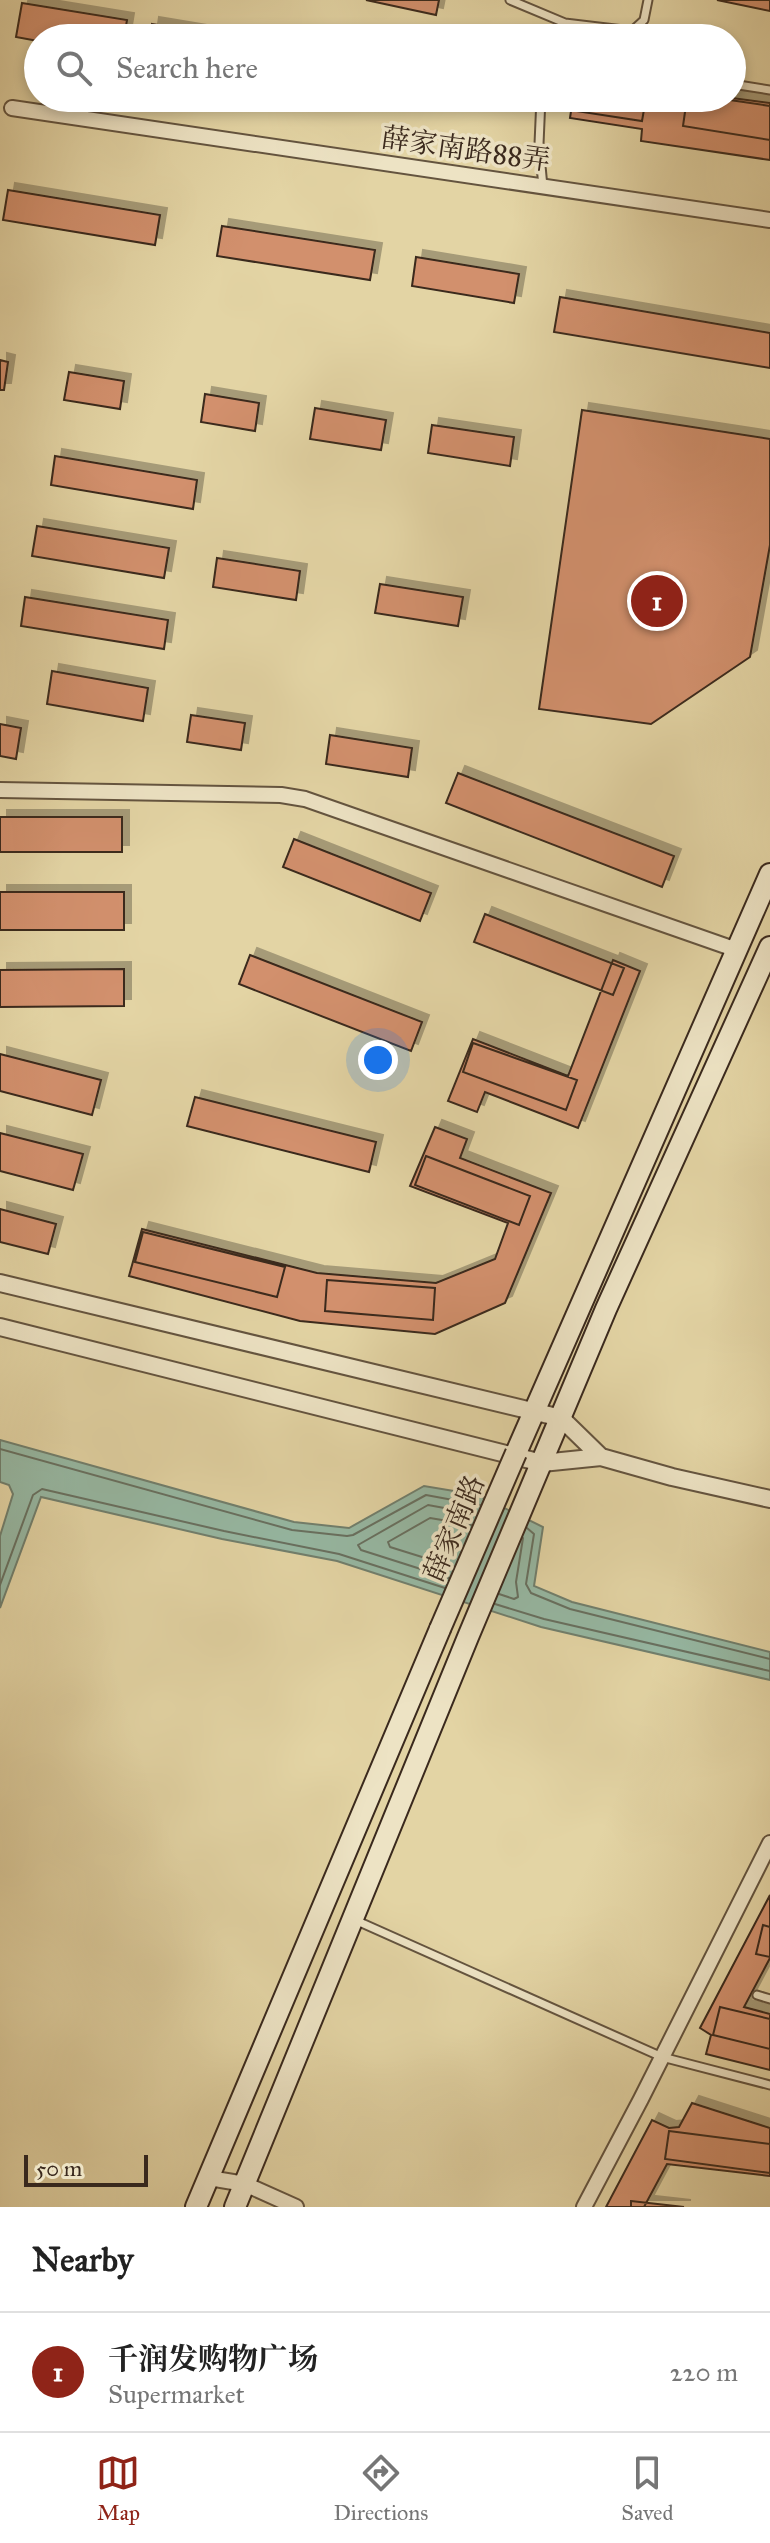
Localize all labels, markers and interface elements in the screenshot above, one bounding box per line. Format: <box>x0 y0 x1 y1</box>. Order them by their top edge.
search box <box>24 24 746 112</box>
icon: search <box>52 46 96 90</box>
text: Search here <box>116 50 258 86</box>
street label: 薛家南路88弄 <box>379 120 553 178</box>
pin: 1 <box>631 571 683 631</box>
your location <box>358 1040 398 1080</box>
street label: 薛家南路 <box>416 1470 492 1586</box>
scale bar <box>24 2151 148 2187</box>
text: 50 m <box>36 2155 82 2182</box>
text: Nearby <box>32 2239 134 2280</box>
text: 千润发购物广场 <box>108 2341 318 2377</box>
text: 1 <box>53 2356 63 2388</box>
text: 220 m <box>670 2356 738 2388</box>
text: Supermarket <box>108 2378 245 2410</box>
tab: Map <box>96 2451 140 2526</box>
tab: Directions <box>333 2451 428 2526</box>
tab: Saved <box>621 2451 673 2526</box>

